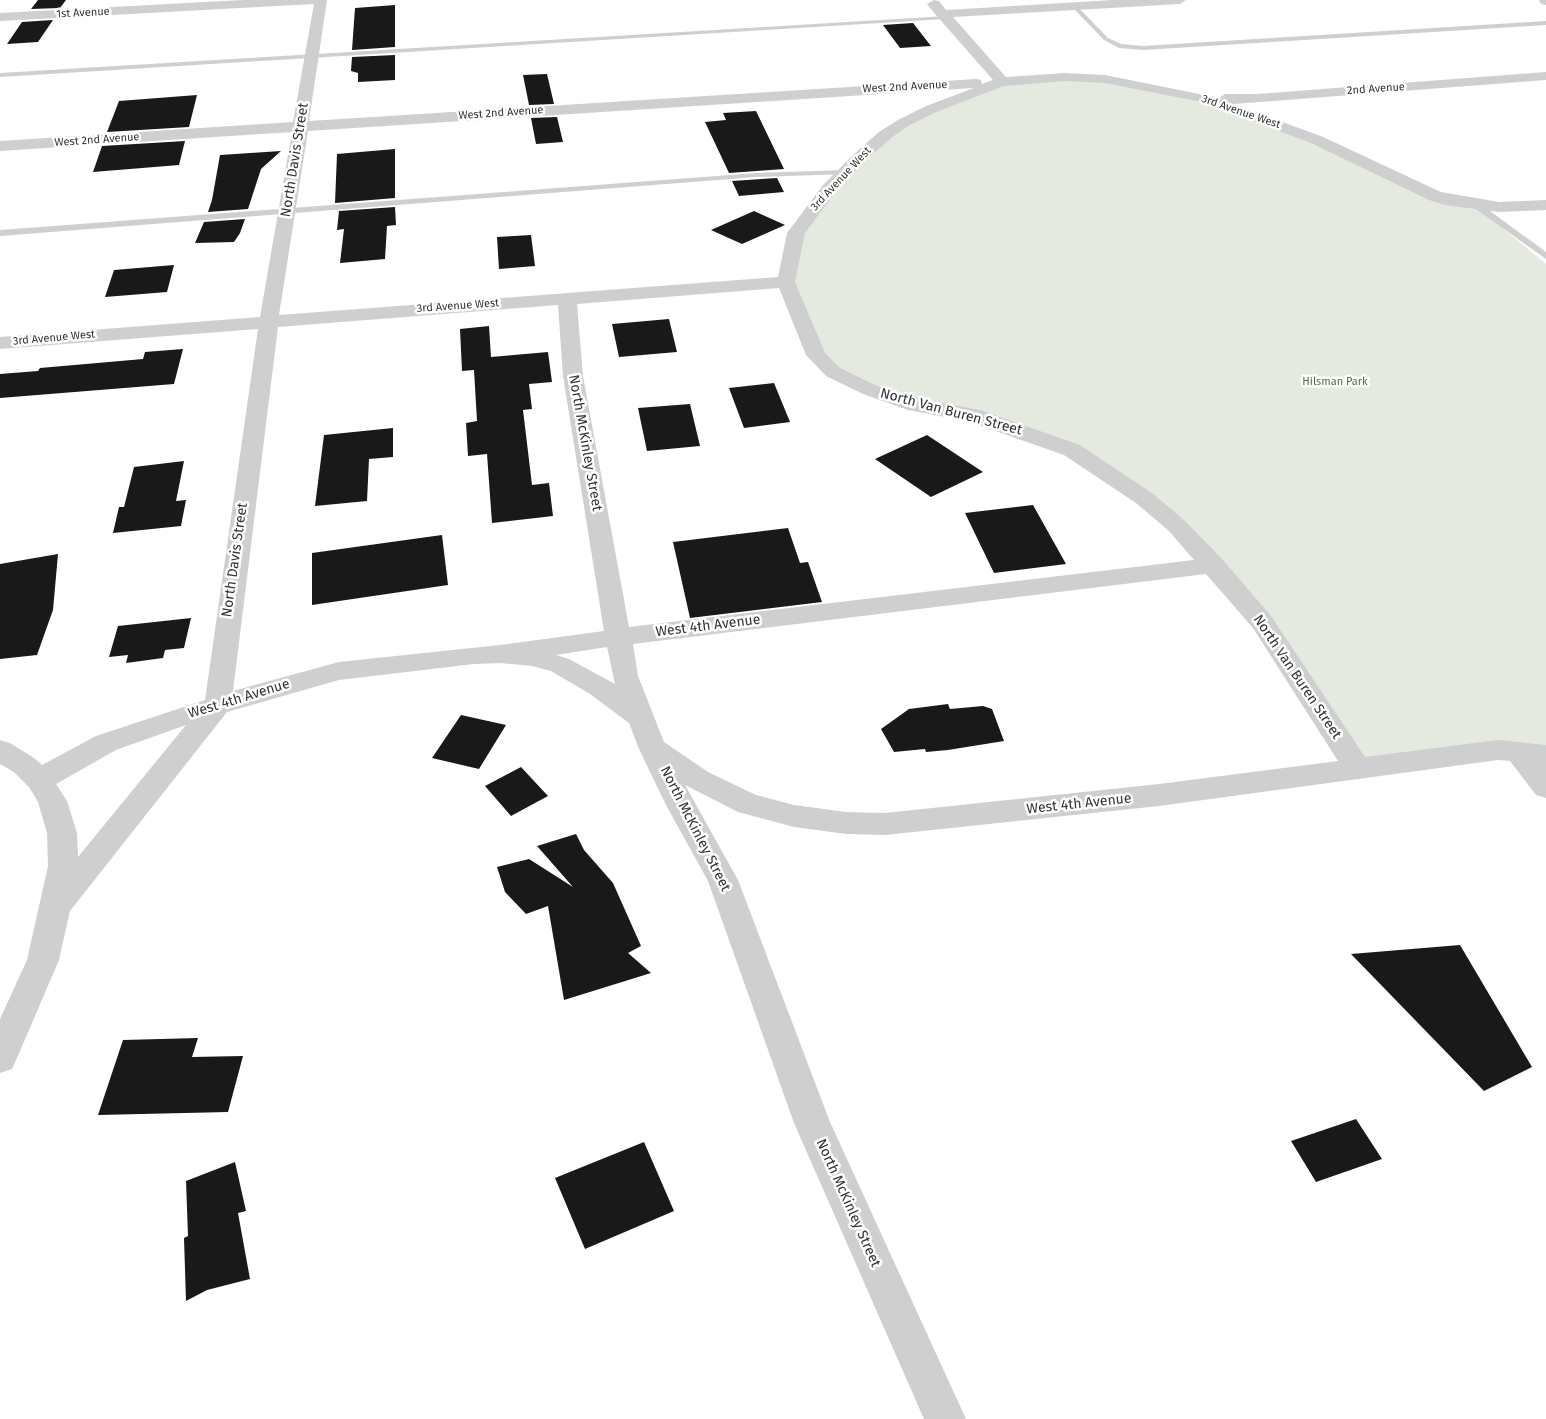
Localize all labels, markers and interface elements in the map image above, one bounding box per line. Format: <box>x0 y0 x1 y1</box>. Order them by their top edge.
street label: 1st Avenue <box>56 5 110 21</box>
street label: West 2nd Avenue <box>862 78 948 96</box>
street label: 2nd Avenue <box>1347 80 1405 98</box>
street label: 3rd Avenue West <box>1200 92 1282 132</box>
street label: North Davis Street <box>278 102 312 218</box>
street label: West 2nd Avenue <box>458 103 544 123</box>
street label: West 2nd Avenue <box>54 130 140 150</box>
street label: 3rd Avenue West <box>808 144 874 214</box>
street label: 3rd Avenue West <box>416 297 500 315</box>
street label: 3rd Avenue West <box>12 328 96 348</box>
street label: North McKinley Street <box>565 373 605 513</box>
park label: Hilsman Park <box>1302 375 1368 389</box>
street label: North Van Buren Street <box>878 385 1024 439</box>
street label: North Davis Street <box>219 502 251 618</box>
street label: West 4th Avenue <box>655 611 761 641</box>
street label: North Van Buren Street <box>1249 612 1345 742</box>
street label: West 4th Avenue <box>186 676 292 722</box>
street label: North McKinley Street <box>656 764 734 894</box>
street label: West 4th Avenue <box>1026 790 1132 818</box>
street label: North McKinley Street <box>812 1136 884 1270</box>

